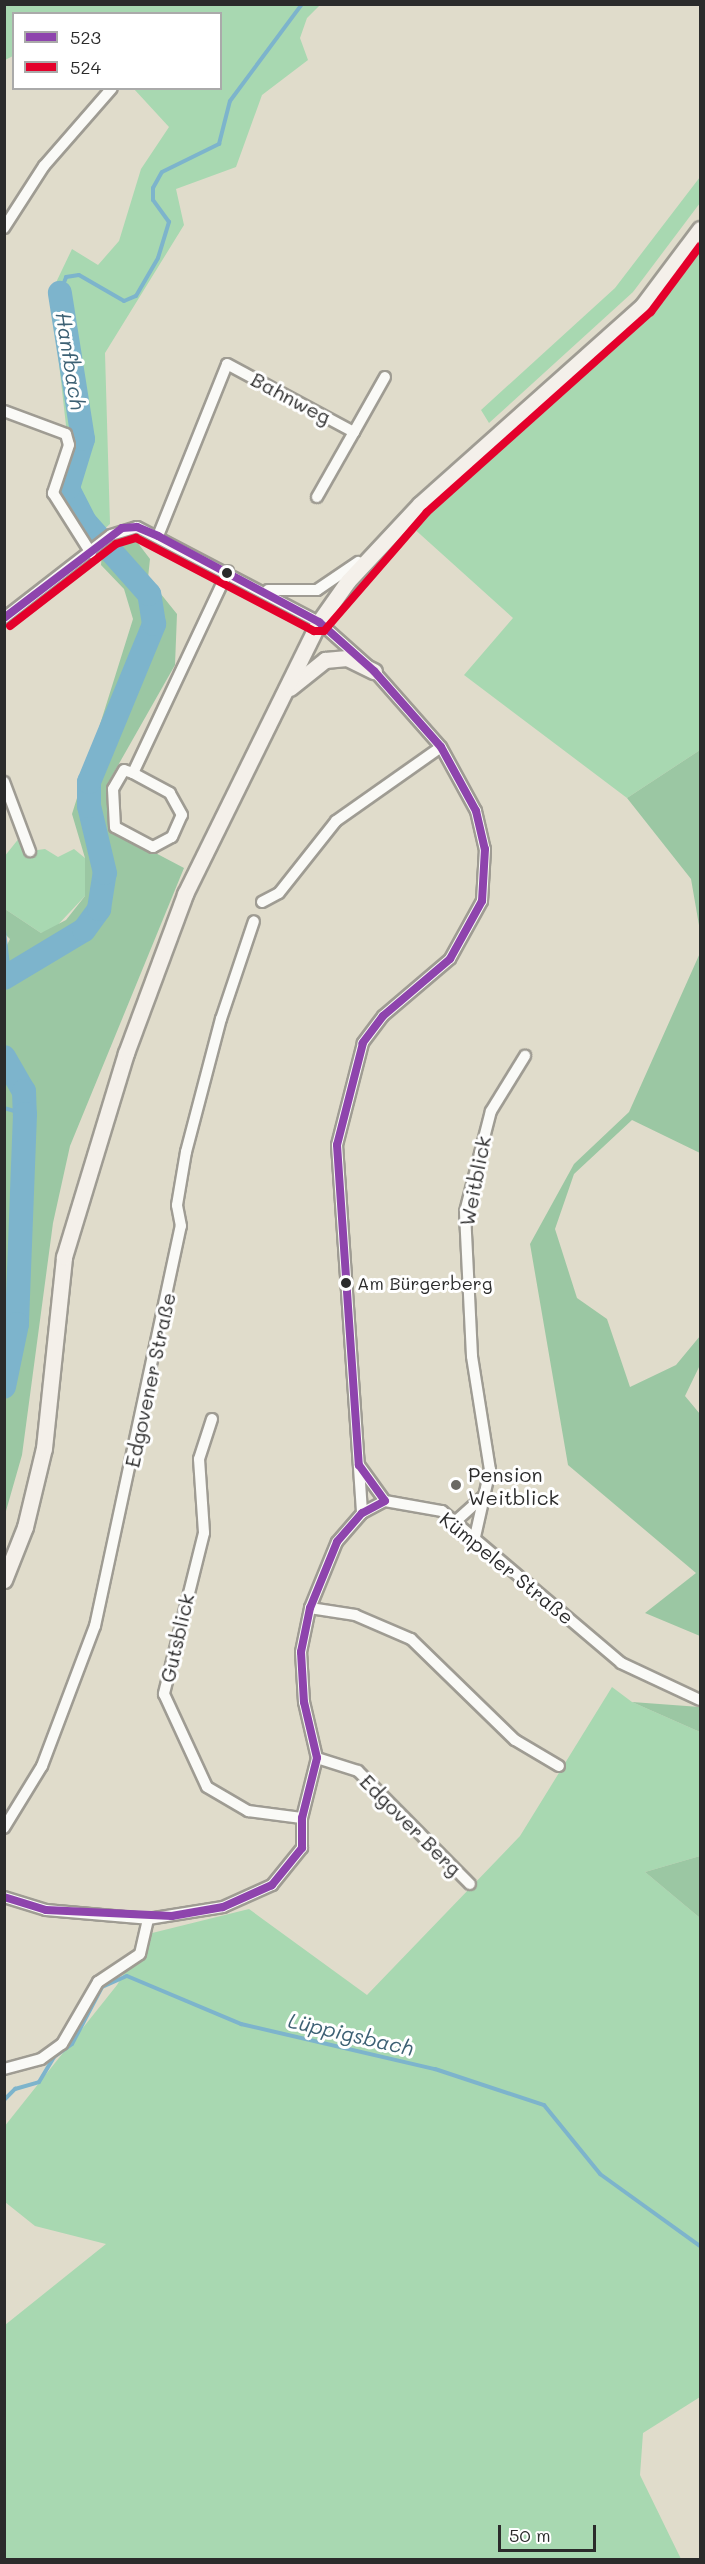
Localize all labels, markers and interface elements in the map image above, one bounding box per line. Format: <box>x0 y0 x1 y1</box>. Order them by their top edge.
legend <box>12 12 222 90</box>
text: 523 <box>70 25 101 49</box>
text: 524 <box>70 55 101 79</box>
water label: Hanfbach <box>51 310 91 412</box>
street label: Bahnweg <box>247 367 335 429</box>
unlabelled marker <box>221 567 233 579</box>
street label: Weitblick <box>455 1134 495 1228</box>
place label: Am Bürgerberg <box>357 1272 492 1294</box>
marker: Am Bürgerberg <box>340 1277 352 1289</box>
street label: Edgovener Straße <box>120 1290 180 1470</box>
place label: Pension Weitblick <box>468 1462 559 1509</box>
marker: Pension Weitblick <box>449 1478 463 1492</box>
street label: Kümpeler Straße <box>435 1507 579 1629</box>
street label: Gutsblick <box>155 1591 199 1685</box>
street label: Edgover Berg <box>355 1769 467 1881</box>
water label: Lüppigsbach <box>286 2007 416 2061</box>
scale bar <box>501 2513 598 2551</box>
text: 50 m <box>509 2523 551 2547</box>

